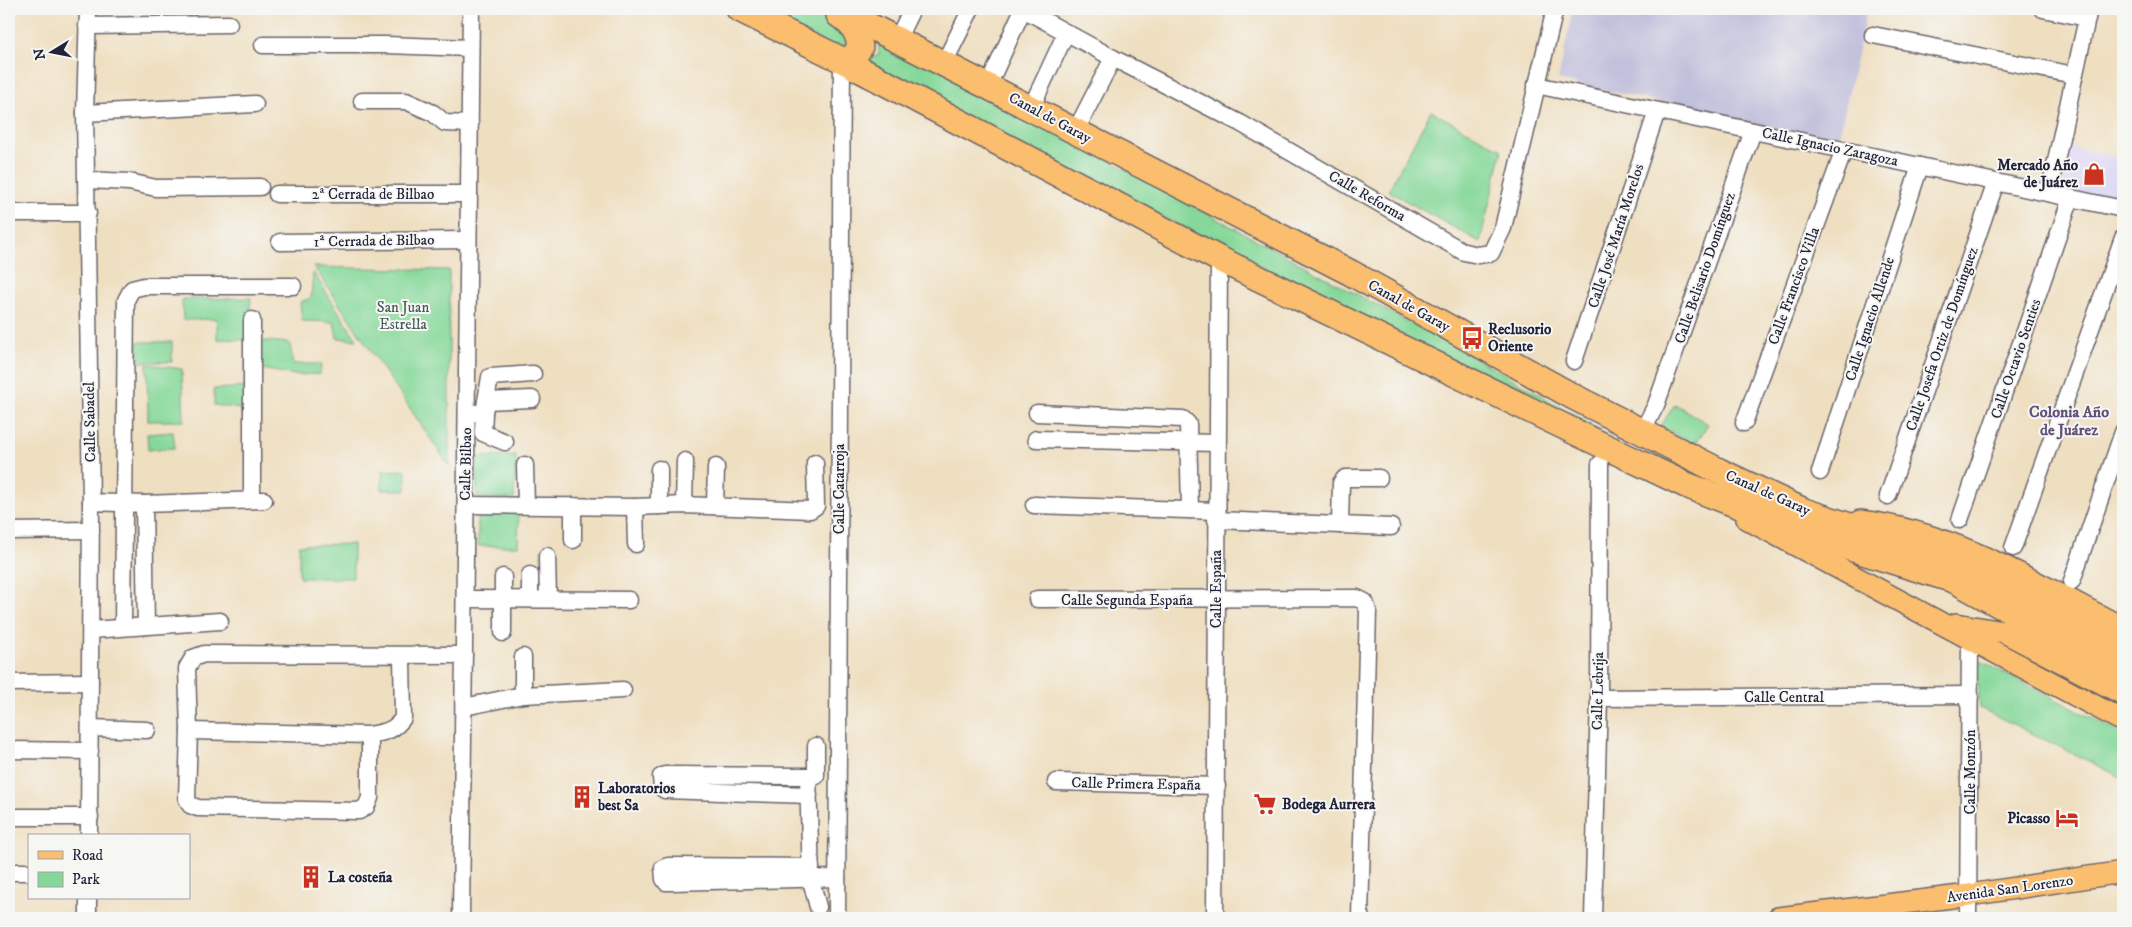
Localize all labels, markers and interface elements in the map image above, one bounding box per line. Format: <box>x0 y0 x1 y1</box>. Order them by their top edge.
north arrow <box>28 28 78 78</box>
text: N <box>30 46 50 61</box>
street label: Canal de Garay <box>1005 88 1095 148</box>
street label: Calle Ignacio Zaragoza <box>1760 123 1900 171</box>
place label: Mercado Año de Juárez <box>1997 156 2079 192</box>
street label: Calle José María Morelos <box>1584 161 1648 311</box>
shop icon: Mercado Año de Juárez <box>2081 161 2107 187</box>
street label: Calle Reforma <box>1325 166 1410 226</box>
street label: 2ª Cerrada de Bilbao <box>312 185 434 204</box>
street label: Calle Belisario Domínguez <box>1670 189 1740 346</box>
street label: Calle Francisco Villa <box>1764 224 1824 347</box>
street label: 1ª Cerrada de Bilbao <box>313 230 435 252</box>
street label: Calle Josefa Ortiz de Domínguez <box>1902 244 1983 434</box>
street label: Calle Ignacio Allende <box>1841 254 1899 384</box>
street label: Canal de Garay <box>1365 276 1454 337</box>
street label: Calle Octavio Senties <box>1987 297 2045 421</box>
park label: San Juan Estrella <box>377 298 429 334</box>
place label: Reclusorio Oriente <box>1488 320 1552 356</box>
bus stop icon: Reclusorio Oriente <box>1459 325 1485 351</box>
street label: Calle Sabadel <box>80 381 100 462</box>
district label: Colonia Año de Juárez <box>2029 402 2109 440</box>
street label: Calle Bilbao <box>456 427 476 501</box>
street label: Calle Catarroja <box>830 443 849 534</box>
street label: Canal de Garay <box>1723 466 1814 521</box>
street label: Calle España <box>1207 549 1226 628</box>
street label: Calle Segunda España <box>1061 591 1194 610</box>
street label: Calle Lebrija <box>1588 651 1608 730</box>
street label: Calle Central <box>1744 688 1824 707</box>
street label: Calle Monzón <box>1961 729 1980 815</box>
street label: Calle Primera España <box>1071 773 1201 795</box>
place label: Laboratorios best Sa <box>597 779 675 815</box>
building icon: Laboratorios best Sa <box>569 784 595 810</box>
supermarket icon: Bodega Aurrera <box>1252 791 1278 817</box>
place label: Bodega Aurrera <box>1282 795 1376 814</box>
hotel icon: Picasso <box>2054 805 2080 831</box>
place label: Picasso <box>2007 809 2051 828</box>
legend <box>28 834 190 900</box>
text: Road <box>72 846 104 865</box>
building icon: La costeña <box>298 864 324 890</box>
place label: La costeña <box>328 868 393 887</box>
text: Park <box>72 870 101 889</box>
street label: Avenida San Lorenzo <box>1946 871 2074 907</box>

